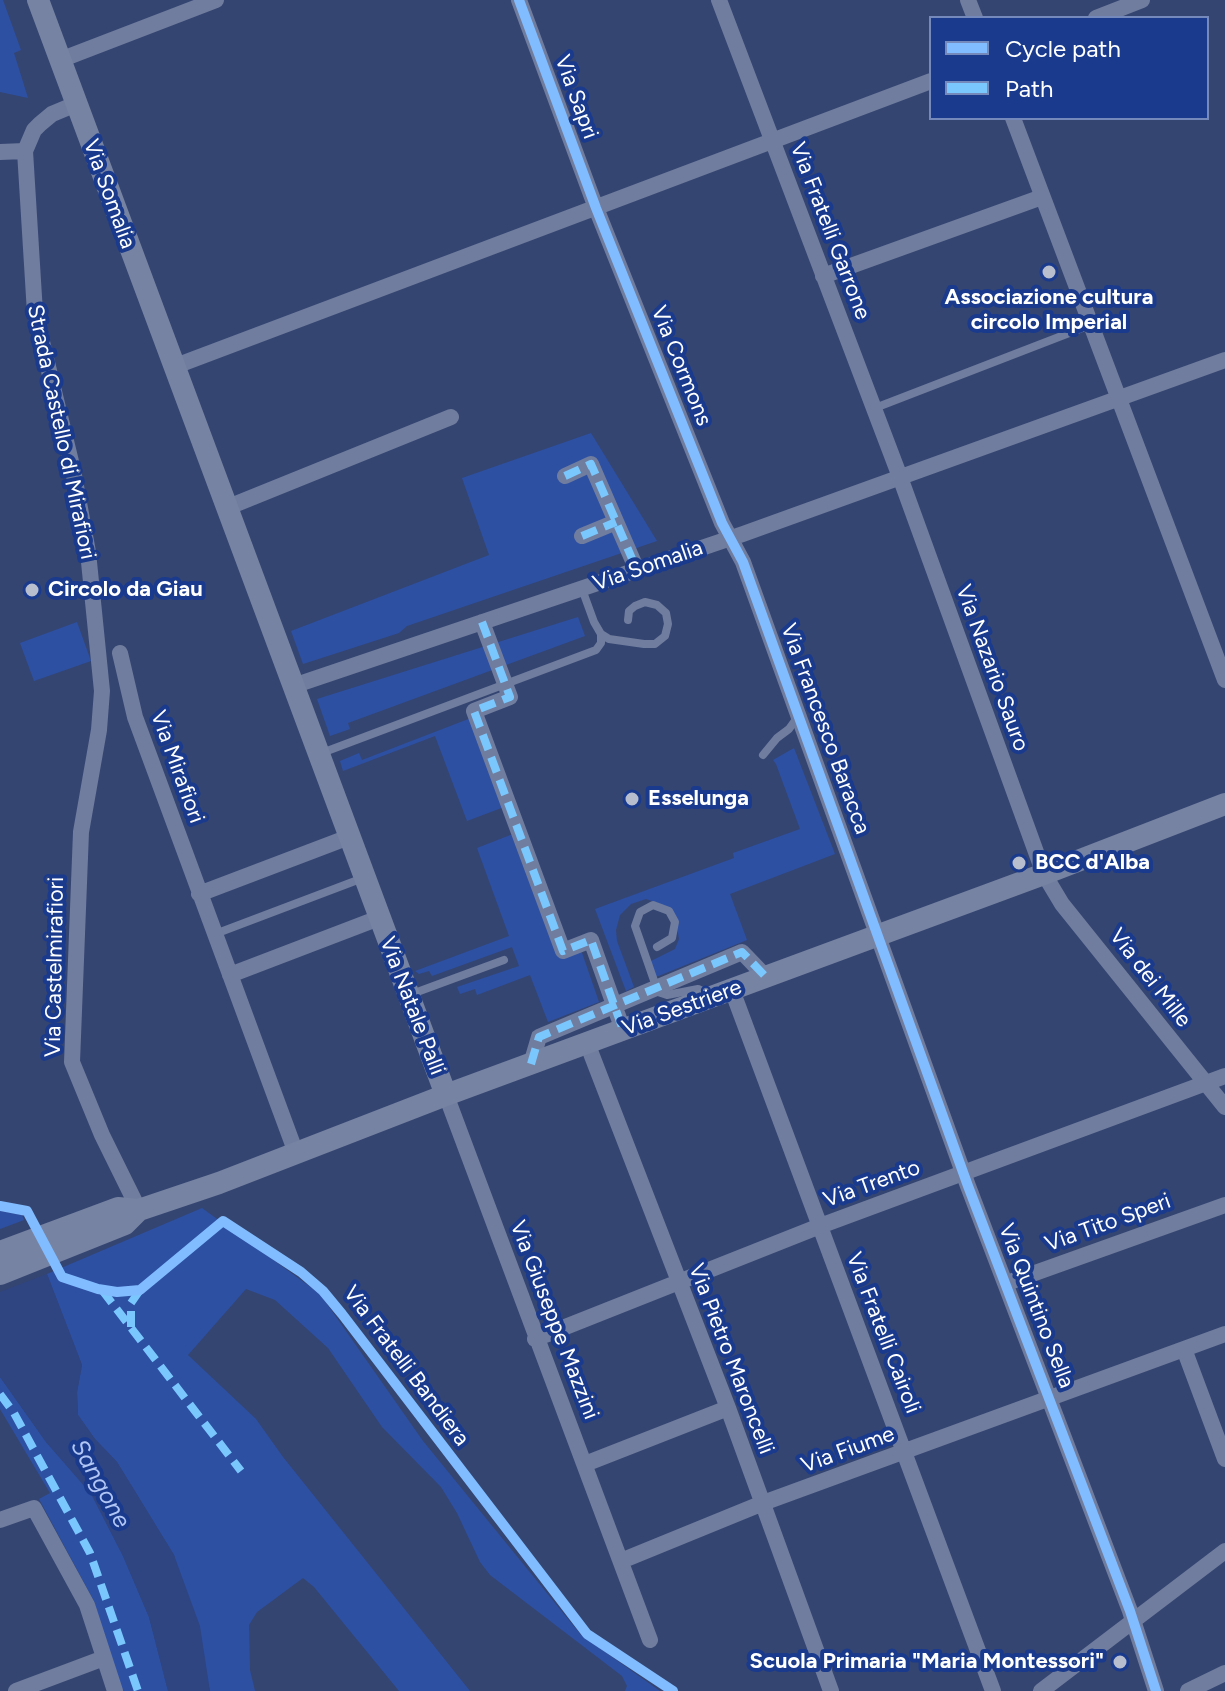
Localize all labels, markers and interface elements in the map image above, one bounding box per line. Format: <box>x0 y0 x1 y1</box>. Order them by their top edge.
legend <box>929 16 1209 120</box>
text: Cycle path <box>1005 34 1121 63</box>
street label: Via Sapri <box>549 51 603 143</box>
text: Path <box>1005 74 1053 103</box>
street label: Via Somalia <box>77 136 141 252</box>
street label: Via Fratelli Garrone <box>784 139 876 323</box>
marker: Associazione cultura circolo Imperial <box>1040 263 1058 281</box>
place label: Associazione cultura circolo Imperial <box>945 285 1153 336</box>
street label: Strada Castello di Mirafiori <box>21 302 101 562</box>
street label: Via Cormons <box>645 302 717 430</box>
street label: Via Somalia <box>590 535 706 597</box>
place label: Circolo da Giau <box>48 577 203 603</box>
marker: Circolo da Giau <box>23 581 41 599</box>
street label: Via Nazario Sauro <box>950 581 1034 755</box>
street label: Via Francesco Baracca <box>775 620 875 838</box>
street label: Via Mirafiori <box>144 707 210 827</box>
place label: Esselunga <box>648 786 749 812</box>
marker: Esselunga <box>623 790 641 808</box>
place label: BCC d'Alba <box>1035 850 1150 876</box>
marker: BCC d'Alba <box>1010 854 1028 872</box>
street label: Via Castelmirafiori <box>40 877 70 1057</box>
street label: Via dei Mille <box>1103 923 1197 1033</box>
street label: Via Natale Palli <box>374 933 450 1079</box>
street label: Via Sestriere <box>619 974 745 1042</box>
street label: Via Trento <box>820 1154 924 1214</box>
street label: Via Tito Speri <box>1042 1188 1174 1258</box>
street label: Via Giuseppe Mazzini <box>504 1217 604 1423</box>
street label: Via Quintino Sella <box>992 1220 1080 1392</box>
street label: Via Fratelli Cairoli <box>840 1249 926 1417</box>
street label: Via Pietro Maroncelli <box>683 1260 779 1458</box>
street label: Via Fratelli Bandiera <box>337 1281 475 1451</box>
street label: Via Fiume <box>798 1421 898 1479</box>
water label: Sangone <box>64 1435 136 1533</box>
place label: Scuola Primaria "Maria Montessori" <box>750 1649 1104 1675</box>
marker: Scuola Primaria "Maria Montessori" <box>1111 1653 1129 1671</box>

